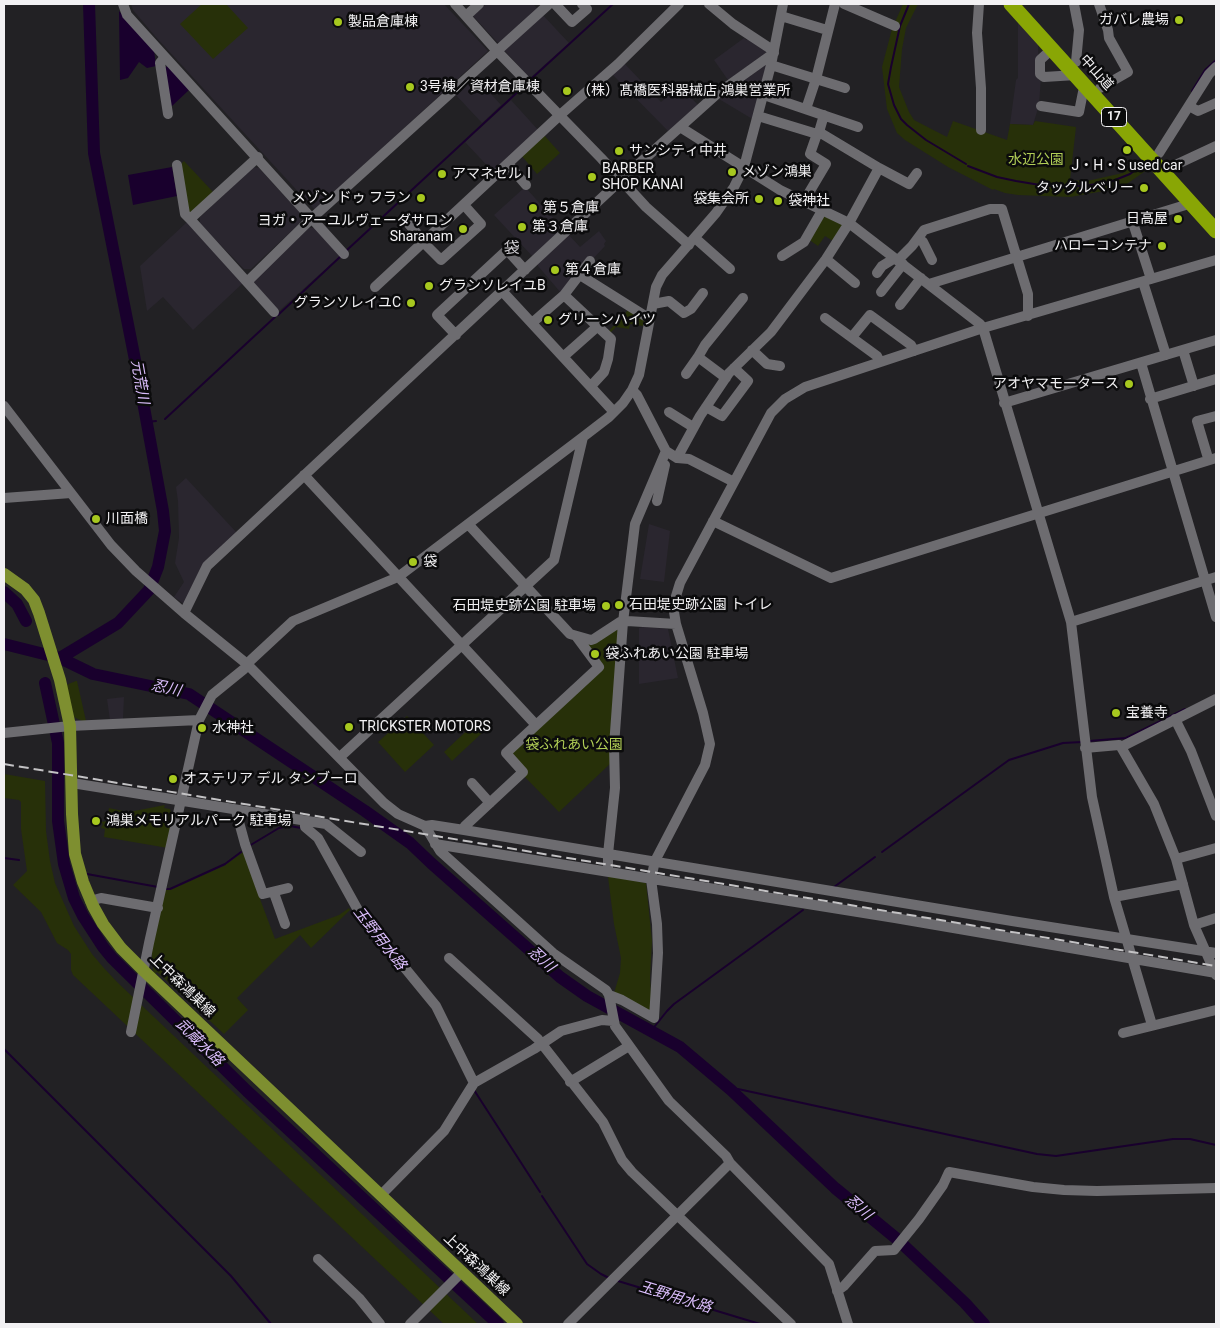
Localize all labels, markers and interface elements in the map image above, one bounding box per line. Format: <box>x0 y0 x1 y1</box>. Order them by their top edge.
place label: ガバレ農場 <box>1099 12 1169 28</box>
place label: 製品倉庫棟 <box>348 14 418 30</box>
marker: ガバレ農場 <box>1173 14 1185 26</box>
marker: 製品倉庫棟 <box>332 16 344 28</box>
street label: 中山道 <box>1076 52 1116 94</box>
place label: 3号棟／資材倉庫棟 <box>420 79 540 95</box>
marker: 3号棟／資材倉庫棟 <box>404 81 416 93</box>
place label: （株）髙橋医科器械店 鴻巣営業所 <box>577 83 790 99</box>
marker: （株）髙橋医科器械店 鴻巣営業所 <box>561 85 573 97</box>
road number: 17 <box>1102 108 1126 126</box>
place label: サンシティ中井 <box>629 143 727 159</box>
marker: J・H・S used car <box>1121 144 1133 156</box>
marker: サンシティ中井 <box>613 145 625 157</box>
park label: 水辺公園 <box>1008 152 1064 168</box>
place label: J・H・S used car <box>1072 158 1182 174</box>
place label: BARBER SHOP KANAI <box>602 161 683 193</box>
place label: メゾン鴻巣 <box>742 164 812 180</box>
place label: アマネセルⅠ <box>452 166 536 182</box>
marker: メゾン鴻巣 <box>726 166 738 178</box>
marker: アマネセルⅠ <box>436 168 448 180</box>
marker: BARBER SHOP KANAI <box>586 171 598 183</box>
place label: タックルベリー <box>1036 180 1134 196</box>
marker: タックルベリー <box>1138 182 1150 194</box>
place label: メゾン ドゥ フラン <box>292 190 411 206</box>
place label: 袋集会所 <box>693 191 749 207</box>
marker: メゾン ドゥ フラン <box>415 192 427 204</box>
marker: 袋集会所 <box>753 193 765 205</box>
place label: 袋神社 <box>788 193 830 209</box>
marker: 袋神社 <box>772 195 784 207</box>
place label: 第５倉庫 <box>543 200 599 216</box>
marker: 第５倉庫 <box>527 202 539 214</box>
place label: 日高屋 <box>1126 211 1168 227</box>
place label: ヨガ・アーユルヴェーダサロン Sharanam <box>258 213 453 246</box>
marker: 日高屋 <box>1172 213 1184 225</box>
place label: 第３倉庫 <box>532 219 588 235</box>
marker: 第３倉庫 <box>516 221 528 233</box>
marker: ヨガ・アーユルヴェーダサロン Sharanam <box>457 223 469 235</box>
place label: ハローコンテナ <box>1054 238 1152 254</box>
district label: 袋 <box>504 239 520 259</box>
marker: ハローコンテナ <box>1156 240 1168 252</box>
place label: 第４倉庫 <box>565 262 621 278</box>
marker: 第４倉庫 <box>549 264 561 276</box>
place label: グランソレイユB <box>439 278 546 294</box>
marker: グランソレイユB <box>423 280 435 292</box>
place label: グランソレイユC <box>294 295 401 311</box>
marker: グランソレイユC <box>405 297 417 309</box>
place label: グリーンハイツ <box>558 312 656 328</box>
marker: グリーンハイツ <box>542 314 554 326</box>
water label: 元荒川 <box>126 358 152 406</box>
place label: アオヤマモータース <box>993 376 1119 392</box>
marker: アオヤマモータース <box>1123 378 1135 390</box>
place label: 川面橋 <box>106 511 148 527</box>
marker: 川面橋 <box>90 513 102 525</box>
place label: 袋 <box>423 554 437 570</box>
marker: 袋 <box>407 556 419 568</box>
place label: 石田堤史跡公園 トイレ <box>629 597 772 613</box>
place label: 石田堤史跡公園 駐車場 <box>453 598 596 614</box>
marker: 石田堤史跡公園 トイレ <box>613 599 625 611</box>
marker: 石田堤史跡公園 駐車場 <box>600 600 612 612</box>
place label: 袋ふれあい公園 駐車場 <box>605 646 748 662</box>
marker: 袋ふれあい公園 駐車場 <box>589 648 601 660</box>
water label: 忍川 <box>149 677 183 701</box>
place label: 宝養寺 <box>1126 705 1168 721</box>
marker: 宝養寺 <box>1110 707 1122 719</box>
place label: TRICKSTER MOTORS <box>359 719 491 735</box>
place label: 水神社 <box>212 720 254 736</box>
marker: TRICKSTER MOTORS <box>343 721 355 733</box>
marker: 水神社 <box>196 722 208 734</box>
park label: 袋ふれあい公園 <box>525 737 623 753</box>
place label: オステリア デル タンブーロ <box>183 771 358 787</box>
marker: オステリア デル タンブーロ <box>167 773 179 785</box>
place label: 鴻巣メモリアルパーク 駐車場 <box>106 813 291 829</box>
marker: 鴻巣メモリアルパーク 駐車場 <box>90 815 102 827</box>
water label: 玉野用水路 <box>349 904 409 974</box>
water label: 忍川 <box>524 943 558 977</box>
street label: 上中森鴻巣線 <box>146 951 218 1021</box>
water label: 武蔵水路 <box>171 1015 227 1071</box>
water label: 忍川 <box>841 1191 875 1225</box>
street label: 上中森鴻巣線 <box>440 1230 512 1300</box>
water label: 玉野用水路 <box>637 1278 713 1318</box>

